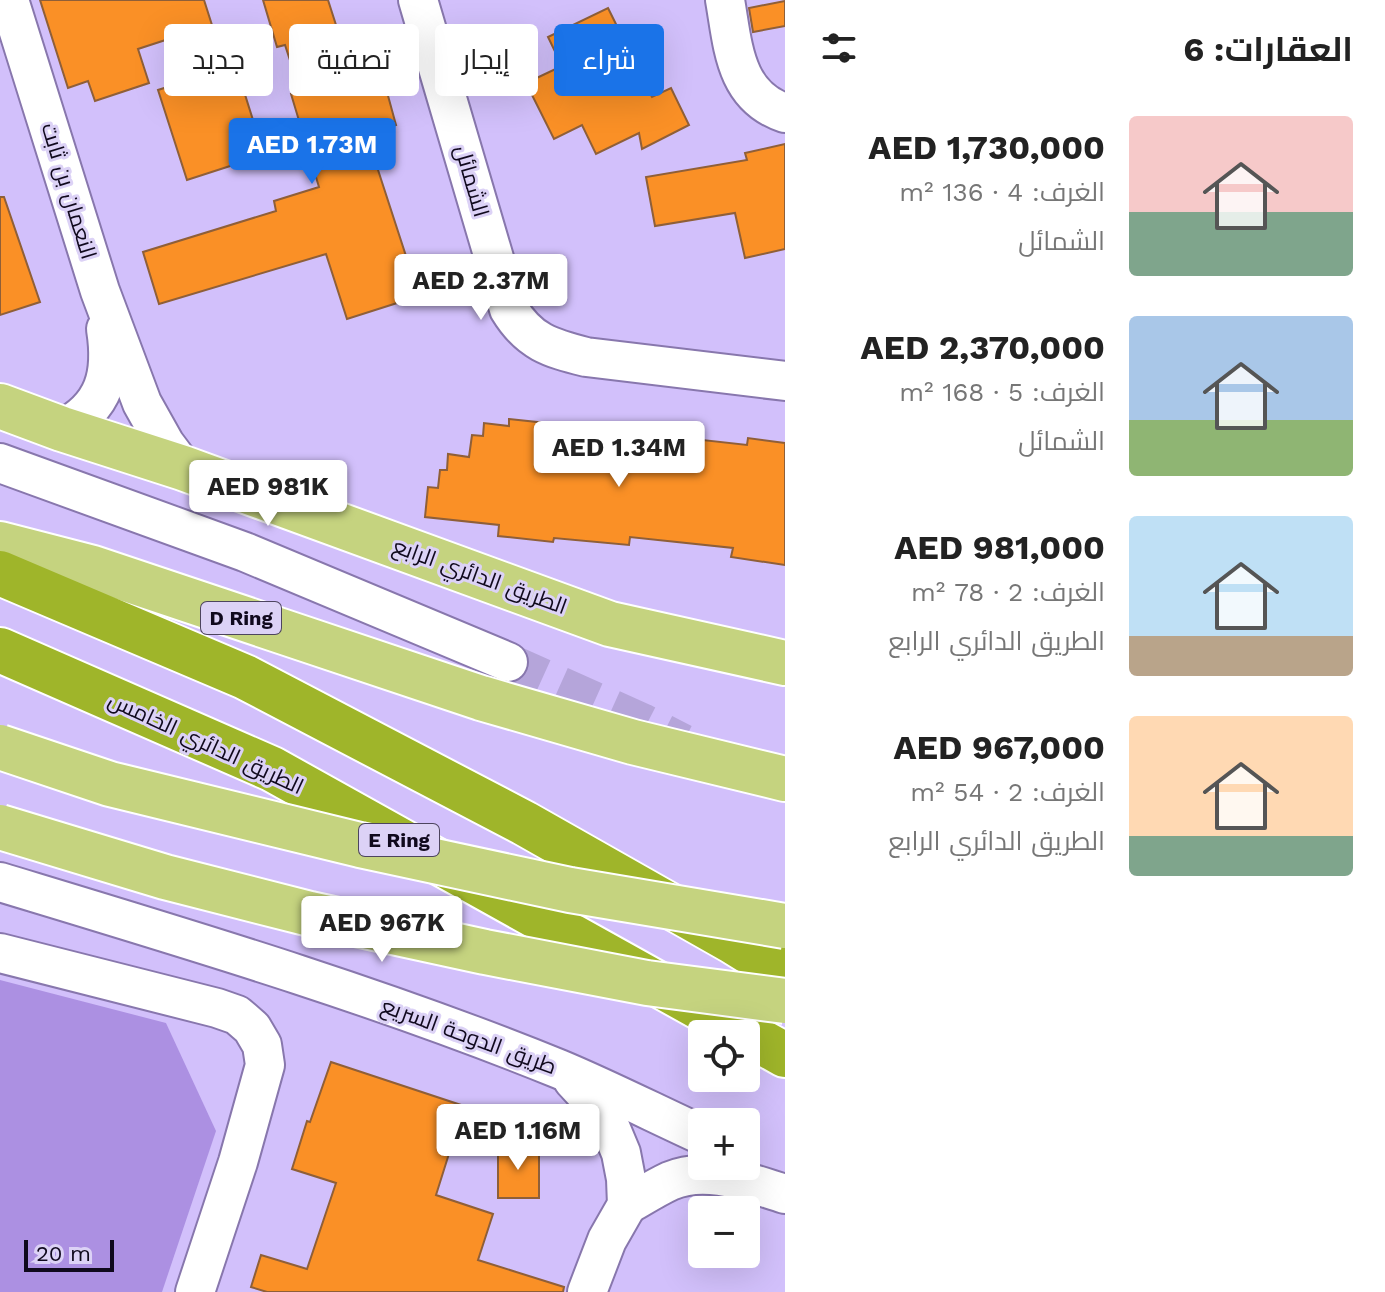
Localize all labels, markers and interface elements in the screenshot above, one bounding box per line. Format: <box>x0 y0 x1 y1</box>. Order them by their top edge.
chip: جديد <box>164 24 273 96</box>
chip: تصفية <box>289 24 419 96</box>
chip: إيجار <box>435 24 538 96</box>
chip: شراء <box>554 24 664 96</box>
icon: filters <box>817 26 861 70</box>
text: العقارات: 6 <box>1183 29 1353 69</box>
pin: AED 1.73M <box>220 118 404 186</box>
street label: النعمان بن ثابت <box>35 120 102 262</box>
text: AED 1,730,000 <box>868 127 1105 167</box>
text: AED 1.73M <box>247 129 377 159</box>
street label: الشمائل <box>449 142 494 220</box>
icon: home <box>1193 148 1289 244</box>
text: الغرف: 4 · 136 m² <box>899 177 1105 207</box>
text: الشمائل <box>1018 226 1105 256</box>
pin: AED 2.37M <box>389 254 573 322</box>
text: AED 2.37M <box>412 265 550 295</box>
text: AED 2,370,000 <box>860 327 1105 367</box>
icon: home <box>1193 348 1289 444</box>
text: الغرف: 5 · 168 m² <box>899 377 1105 407</box>
pin: AED 1.34M <box>527 421 711 489</box>
text: الشمائل <box>1018 426 1105 456</box>
text: AED 1.34M <box>552 432 686 462</box>
pin: AED 981K <box>185 460 351 528</box>
text: AED 981K <box>207 471 329 501</box>
text: AED 981,000 <box>894 527 1105 567</box>
street label: الطريق الدائري الرابع <box>388 533 570 623</box>
icon: home <box>1193 548 1289 644</box>
text: الغرف: 2 · 78 m² <box>911 577 1105 607</box>
road number: D Ring <box>201 602 281 634</box>
text: الطريق الدائري الرابع <box>888 626 1105 656</box>
street label: الطريق الدائري الخامس <box>103 687 308 803</box>
text: AED 967,000 <box>893 727 1105 767</box>
icon: home <box>1193 748 1289 844</box>
text: الغرف: 2 · 54 m² <box>910 777 1105 807</box>
road number: E Ring <box>359 824 439 856</box>
text: الطريق الدائري الرابع <box>888 826 1105 856</box>
pin: AED 967K <box>299 896 465 964</box>
text: AED 967K <box>319 907 445 937</box>
street label: طريق الدوحة السريع <box>377 993 560 1081</box>
map controls <box>688 1020 760 1268</box>
button: locate <box>688 1020 760 1092</box>
pin: AED 1.16M <box>426 1104 610 1172</box>
button: + <box>688 1108 760 1180</box>
text: AED 1.16M <box>455 1115 581 1145</box>
button: − <box>688 1196 760 1268</box>
scale bar <box>24 1236 114 1272</box>
text: 20 m <box>36 1241 91 1266</box>

